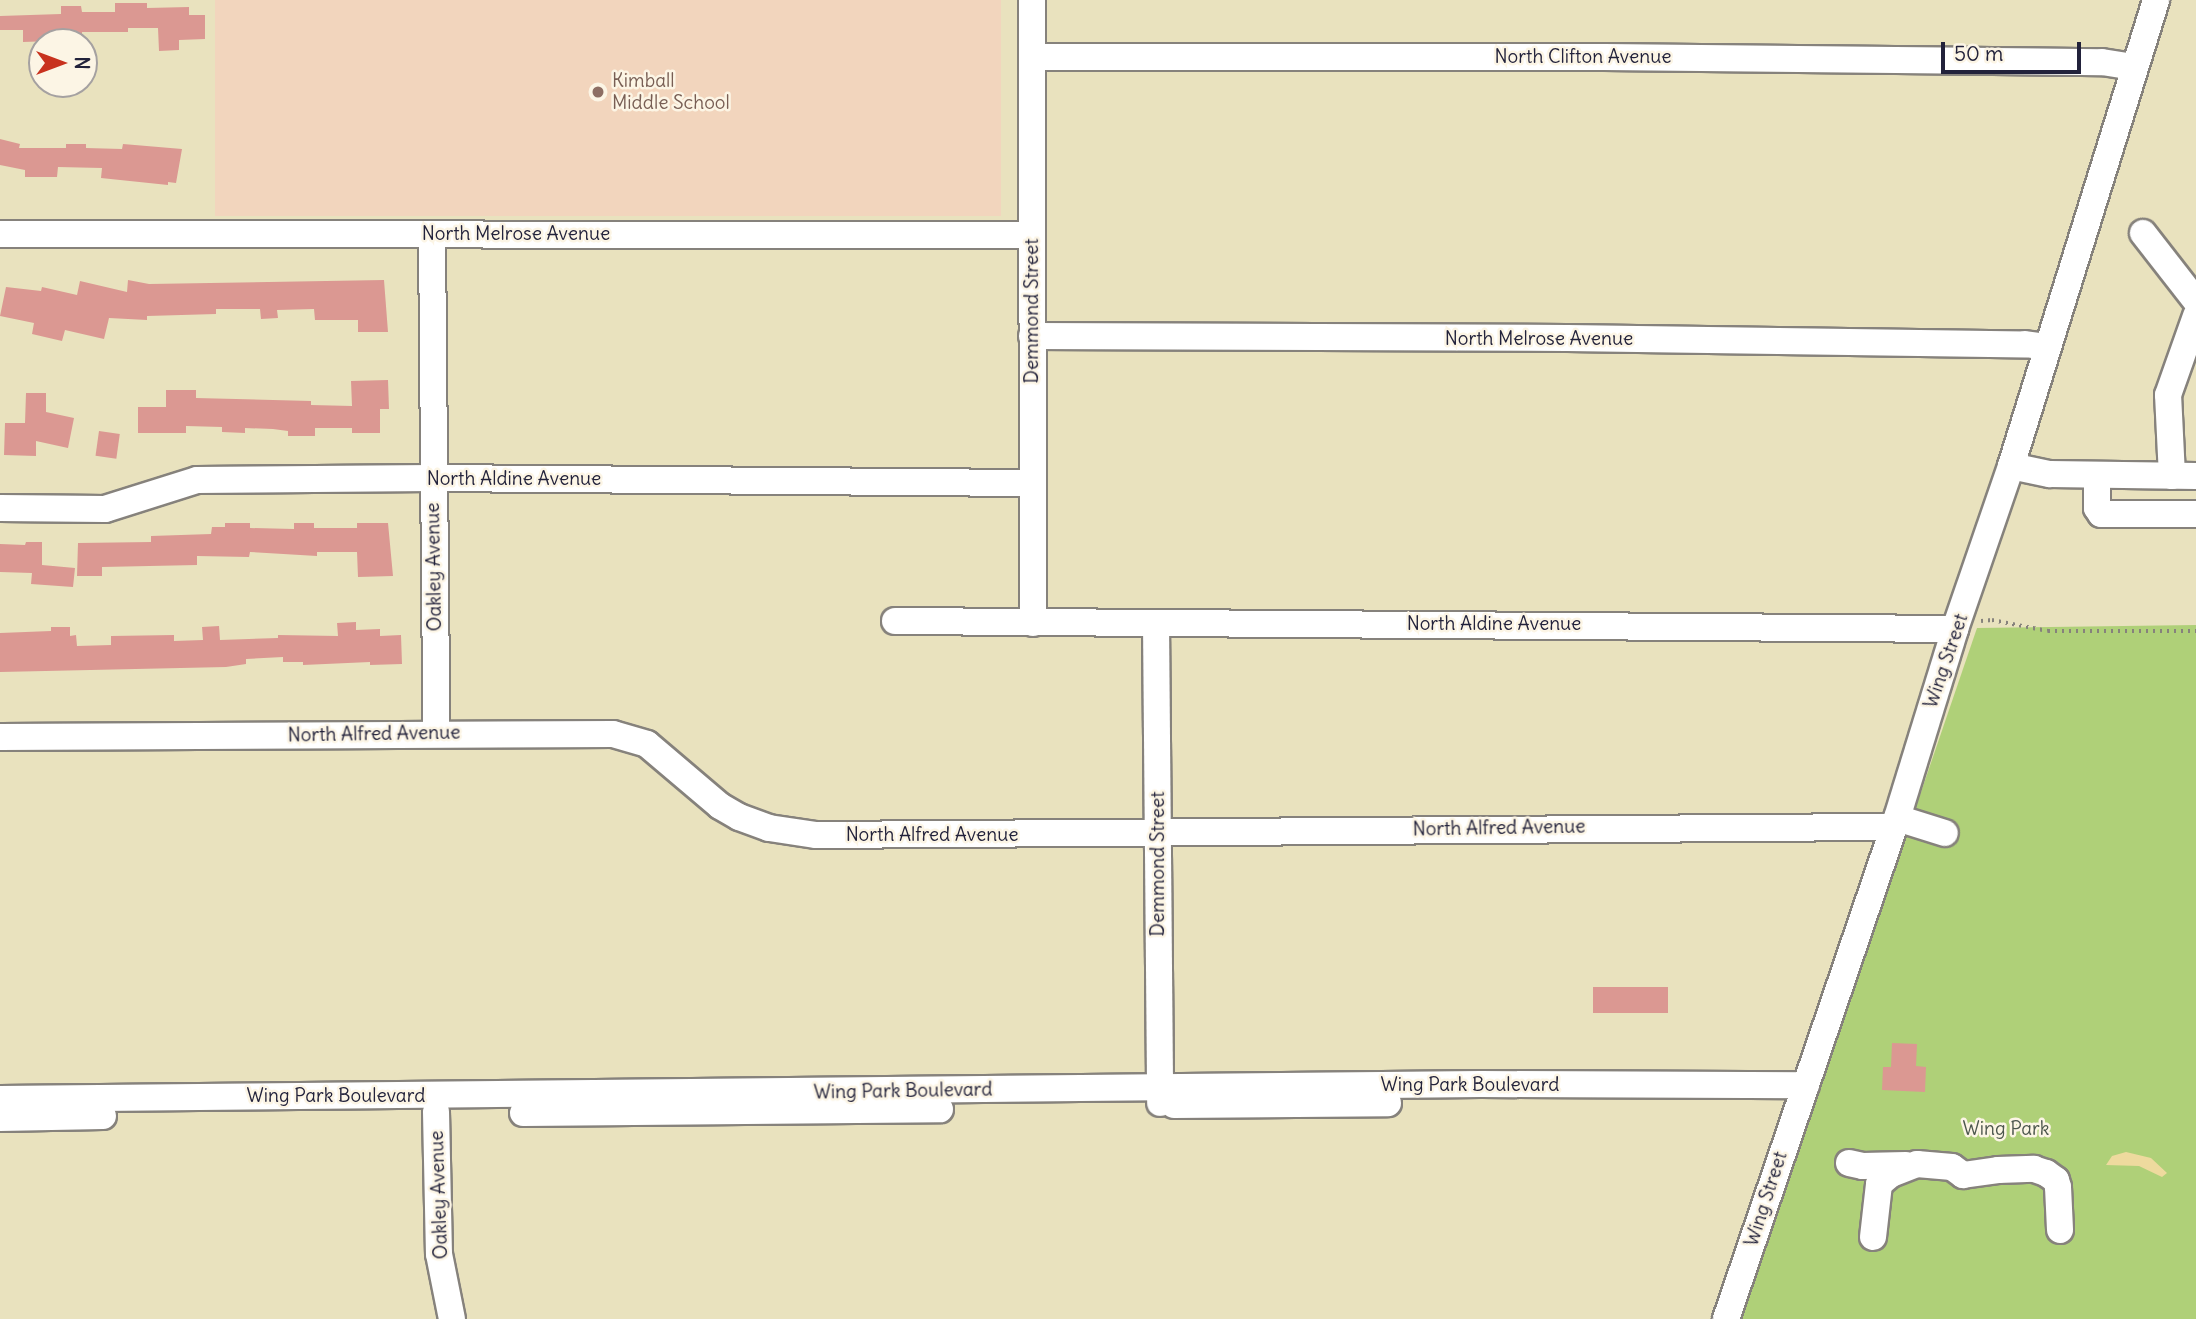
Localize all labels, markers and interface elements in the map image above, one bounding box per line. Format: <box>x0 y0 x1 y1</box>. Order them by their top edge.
north arrow <box>28 28 98 98</box>
scale bar <box>1944 28 2084 72</box>
text: 50 m <box>1954 40 2003 67</box>
street label: North Clifton Avenue <box>1495 46 1671 68</box>
text: N <box>70 56 94 70</box>
place label: Kimball Middle School <box>612 70 730 114</box>
marker: Kimball Middle School <box>590 84 606 100</box>
street label: North Melrose Avenue <box>422 223 610 245</box>
street label: Demmond Street <box>1021 238 1043 384</box>
street label: North Melrose Avenue <box>1445 328 1633 350</box>
street label: North Aldine Avenue <box>427 468 601 490</box>
street label: Oakley Avenue <box>421 502 447 632</box>
street label: Wing Street <box>1919 611 1973 711</box>
street label: North Aldine Avenue <box>1407 613 1581 635</box>
street label: North Alfred Avenue <box>287 721 461 747</box>
street label: Demmond Street <box>1147 791 1169 937</box>
street label: North Alfred Avenue <box>1412 815 1586 841</box>
street label: North Alfred Avenue <box>846 824 1018 846</box>
street label: Wing Park Boulevard <box>1381 1074 1559 1096</box>
street label: Wing Park Boulevard <box>813 1078 993 1104</box>
street label: Wing Park Boulevard <box>247 1085 425 1107</box>
park label: Wing Park <box>1963 1118 2049 1140</box>
street label: Oakley Avenue <box>425 1130 453 1260</box>
street label: Wing Street <box>1740 1149 1792 1249</box>

